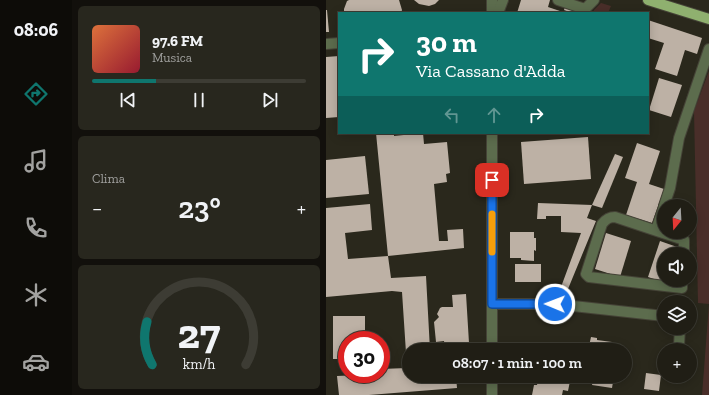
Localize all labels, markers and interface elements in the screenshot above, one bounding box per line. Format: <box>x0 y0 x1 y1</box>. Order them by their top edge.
text: 08:06 <box>14 19 58 41</box>
text: 30 m <box>416 26 477 59</box>
icon: right <box>350 28 402 80</box>
text: 97.6 FM <box>152 32 203 50</box>
text: Musica <box>152 50 192 65</box>
text: Via Cassano d'Adda <box>416 60 565 82</box>
icon: directions <box>22 80 50 108</box>
icon: previous <box>117 89 139 111</box>
icon: pause <box>188 89 210 111</box>
icon: next <box>259 89 281 111</box>
icon: left <box>441 104 463 126</box>
icon: ahead <box>483 104 505 126</box>
icon: right <box>525 104 547 126</box>
icon: music <box>22 147 50 175</box>
pin <box>475 163 509 197</box>
icon: arrive <box>481 169 503 191</box>
text: Clima <box>92 171 125 186</box>
text: 23° <box>178 190 221 226</box>
text: − <box>92 195 102 222</box>
text: + <box>297 195 306 222</box>
north arrow <box>657 199 697 239</box>
map controls <box>657 199 697 383</box>
icon: phone <box>22 214 50 242</box>
button: sound <box>657 247 697 287</box>
icon: climate <box>22 281 50 309</box>
position arrow <box>534 283 576 325</box>
button: layers <box>657 295 697 335</box>
text: 27 <box>178 309 221 359</box>
speed limit sign: 30 <box>338 331 390 383</box>
button: + <box>657 343 697 383</box>
icon: car <box>22 348 50 376</box>
text: 08:07 · 1 min · 100 m <box>452 354 582 372</box>
text: km/h <box>183 356 215 373</box>

